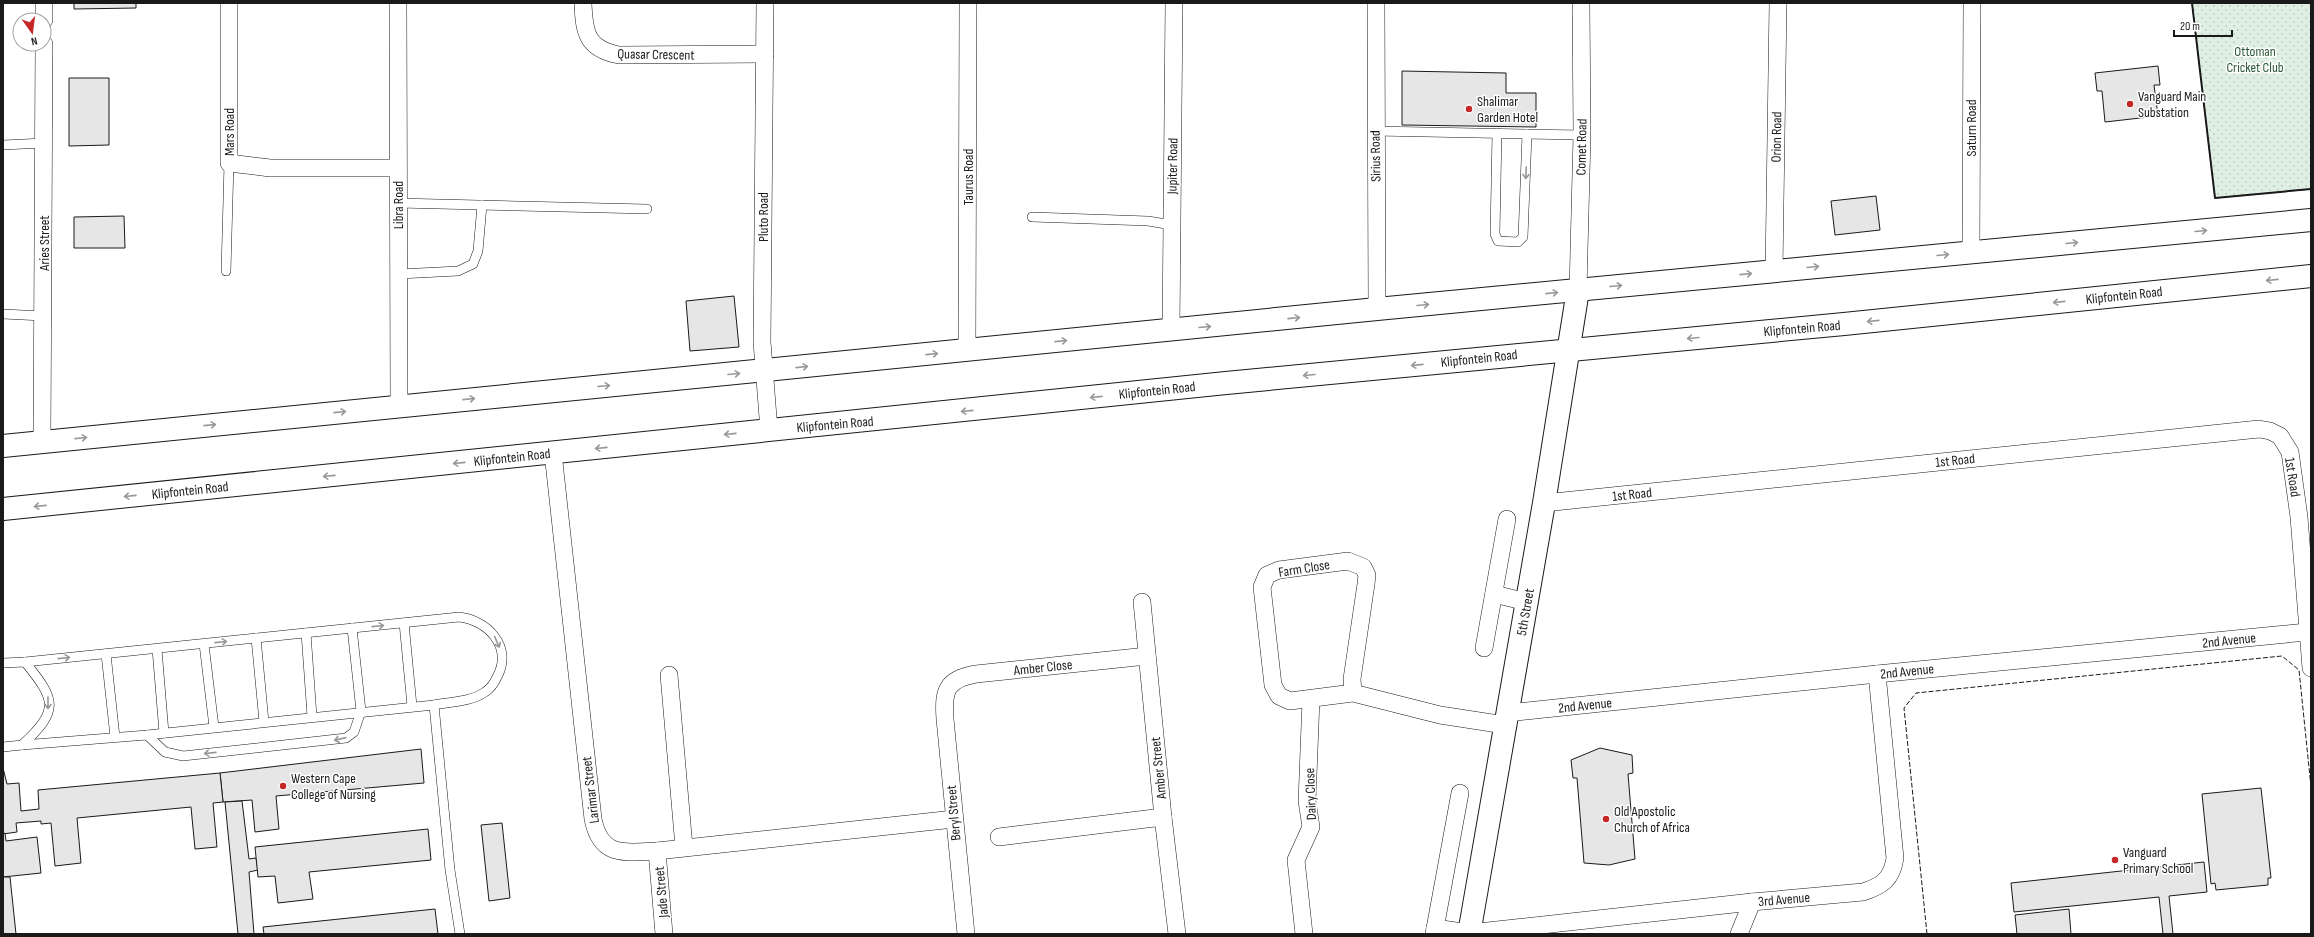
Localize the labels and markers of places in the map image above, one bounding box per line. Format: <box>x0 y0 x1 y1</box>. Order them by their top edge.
place label: Vanguard Main Substation <box>2138 88 2206 121</box>
place label: Shalimar Garden Hotel <box>1477 93 1538 126</box>
marker: Vanguard Main Substation <box>2125 99 2135 109</box>
marker: Shalimar Garden Hotel <box>1464 104 1474 114</box>
place label: Western Cape College of Nursing <box>291 770 376 803</box>
marker: Western Cape College of Nursing <box>278 781 288 791</box>
place label: Old Apostolic Church of Africa <box>1614 803 1690 836</box>
marker: Old Apostolic Church of Africa <box>1601 814 1611 824</box>
place label: Vanguard Primary School <box>2123 844 2193 877</box>
marker: Vanguard Primary School <box>2110 855 2120 865</box>

